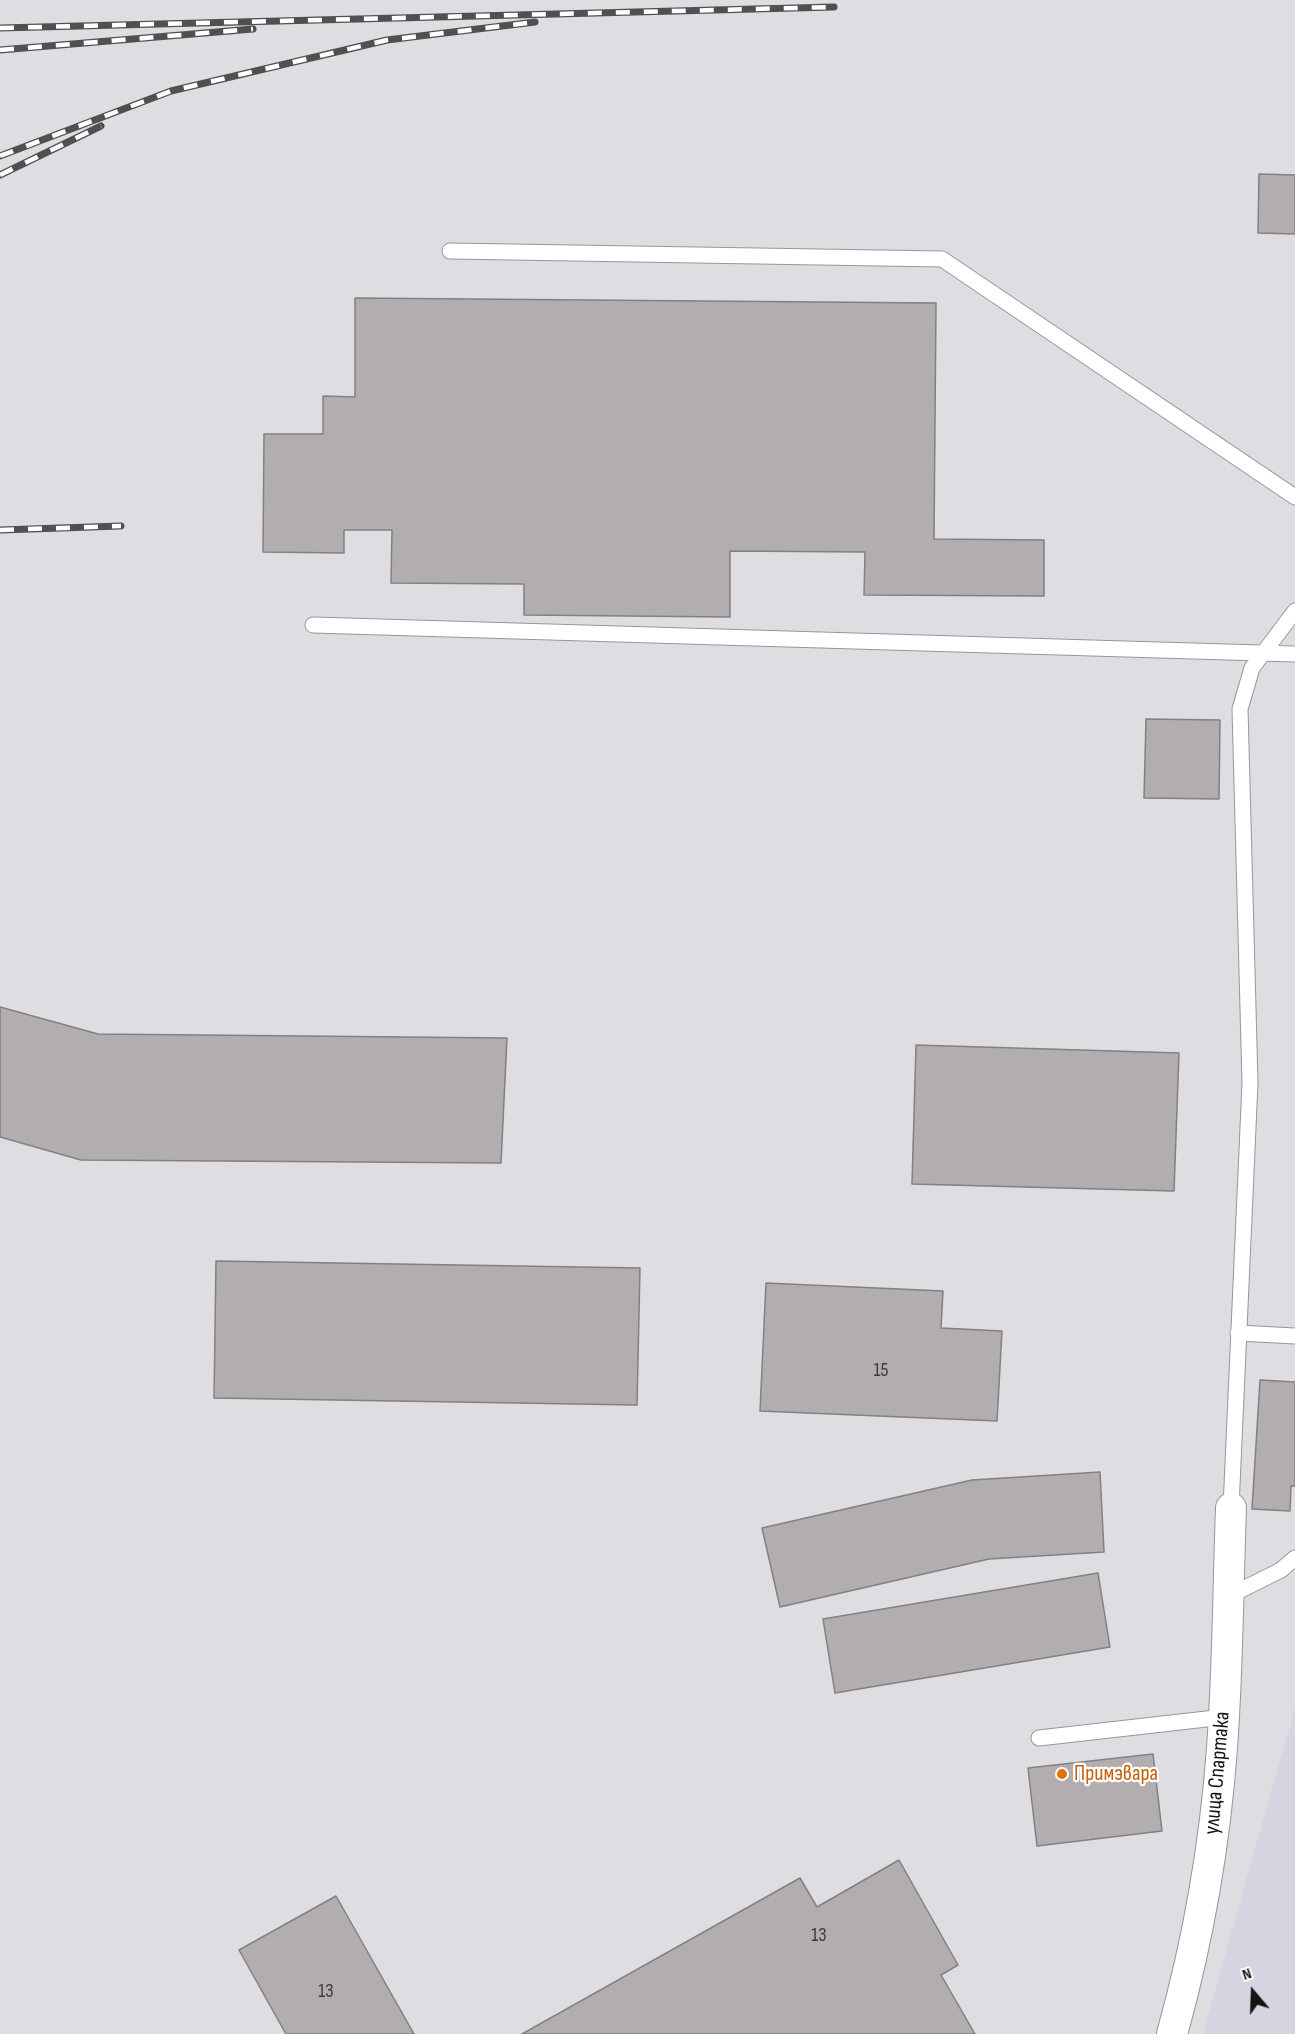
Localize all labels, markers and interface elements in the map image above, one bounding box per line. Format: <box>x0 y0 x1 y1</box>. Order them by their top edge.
house number: 15 <box>873 1359 889 1383</box>
street label: улица Спартака <box>1199 1710 1237 1836</box>
place label: Примэвара <box>1074 1761 1158 1787</box>
marker: Примэвара <box>1055 1767 1069 1781</box>
house number: 13 <box>811 1924 827 1948</box>
north arrow <box>1223 1962 1283 2022</box>
text: N <box>1240 1964 1254 1985</box>
house number: 13 <box>318 1980 334 2004</box>

